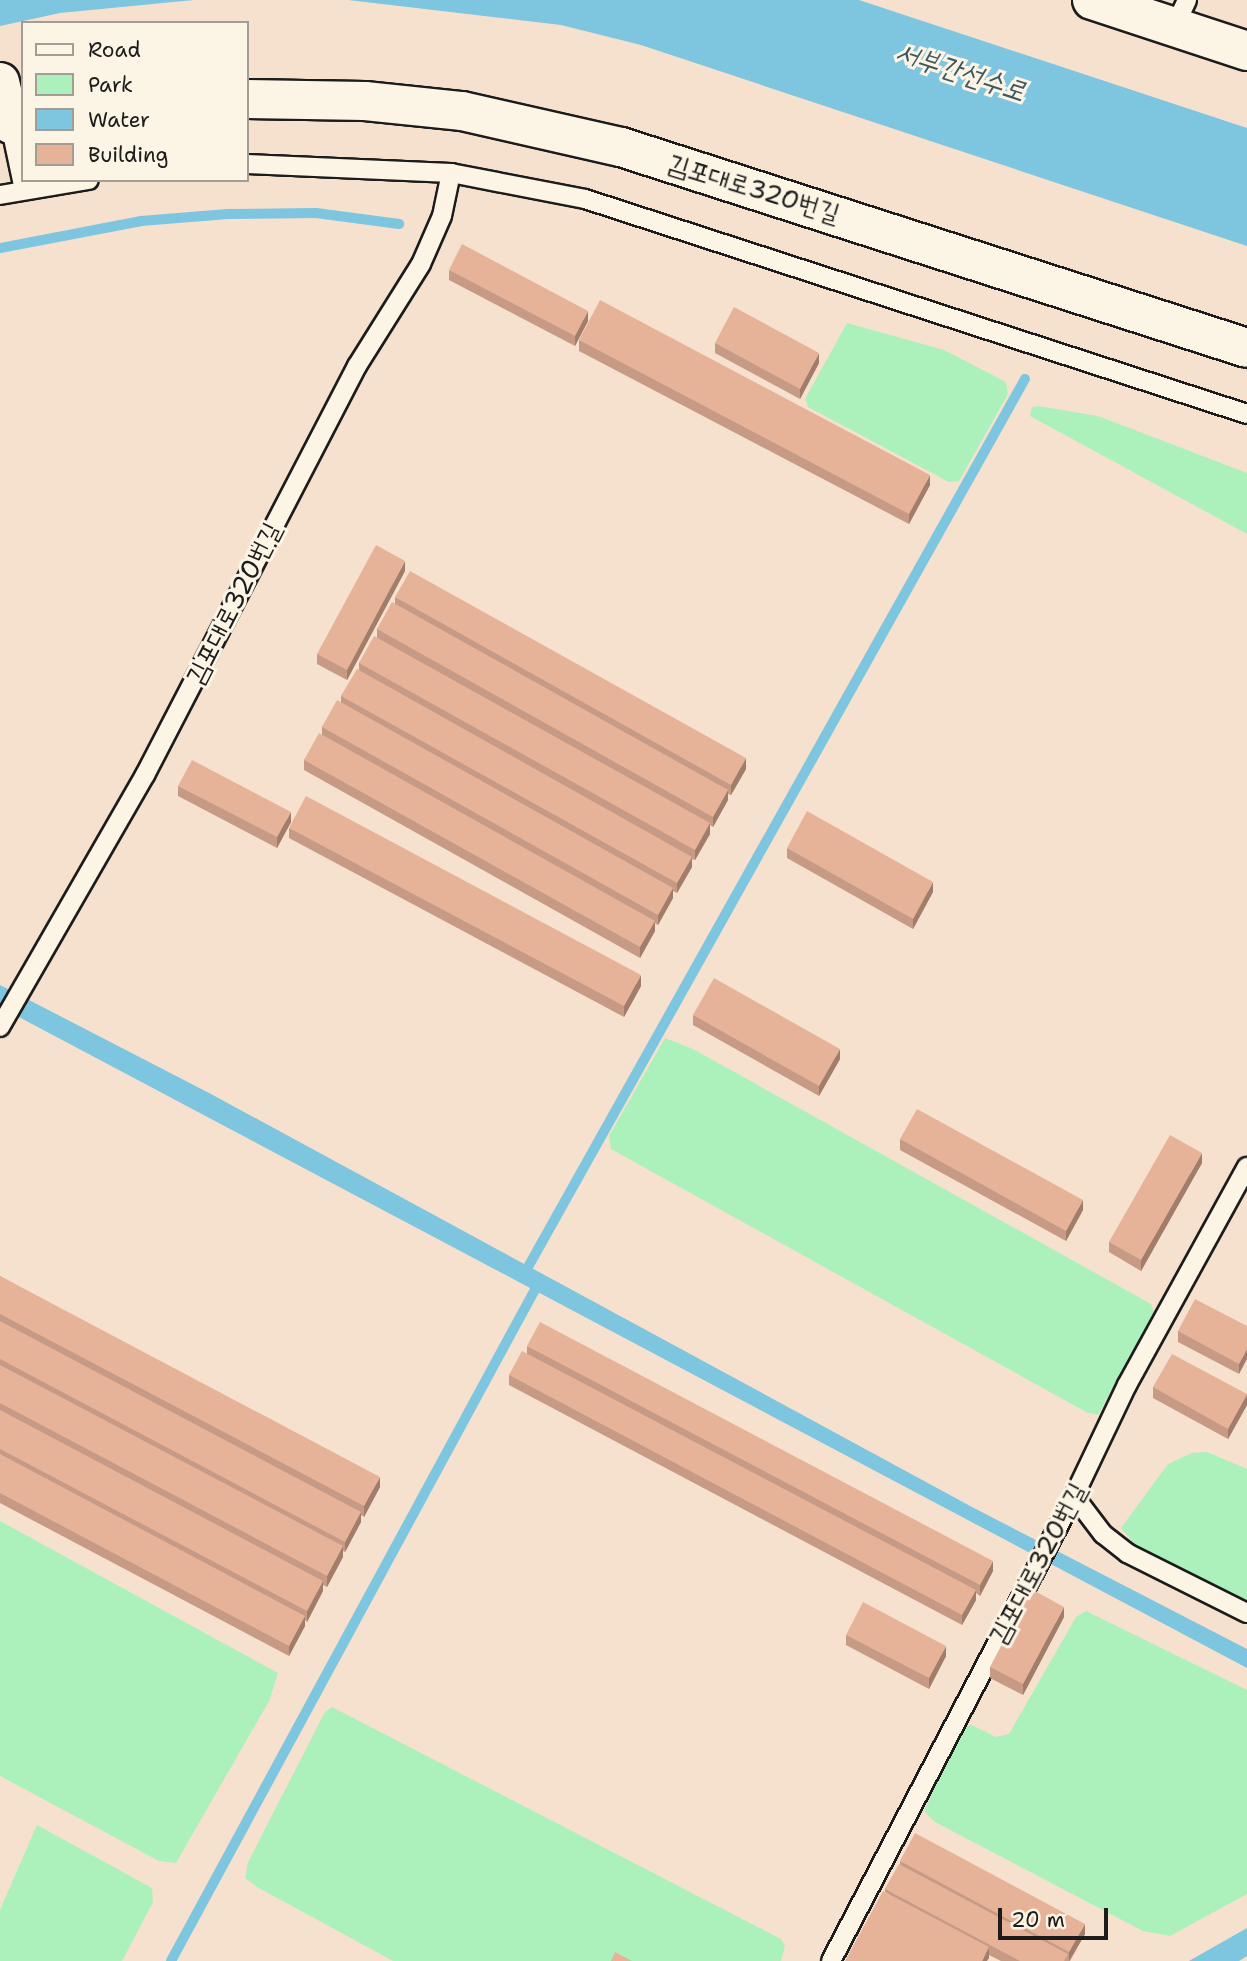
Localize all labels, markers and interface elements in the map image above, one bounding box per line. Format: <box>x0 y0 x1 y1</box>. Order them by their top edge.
legend <box>21 21 248 182</box>
water label: 서부간선수로 <box>892 34 1030 108</box>
text: Road <box>88 36 141 64</box>
text: Park <box>88 71 133 99</box>
text: Water <box>88 106 150 134</box>
text: Building <box>88 141 168 169</box>
street label: 김포대로320번길 <box>665 147 843 229</box>
street label: 김포대로320번길 <box>179 517 287 689</box>
street label: 김포대로320번길 <box>982 1477 1092 1649</box>
scale bar <box>1002 1895 1112 1939</box>
text: 20 m <box>1011 1906 1065 1934</box>

